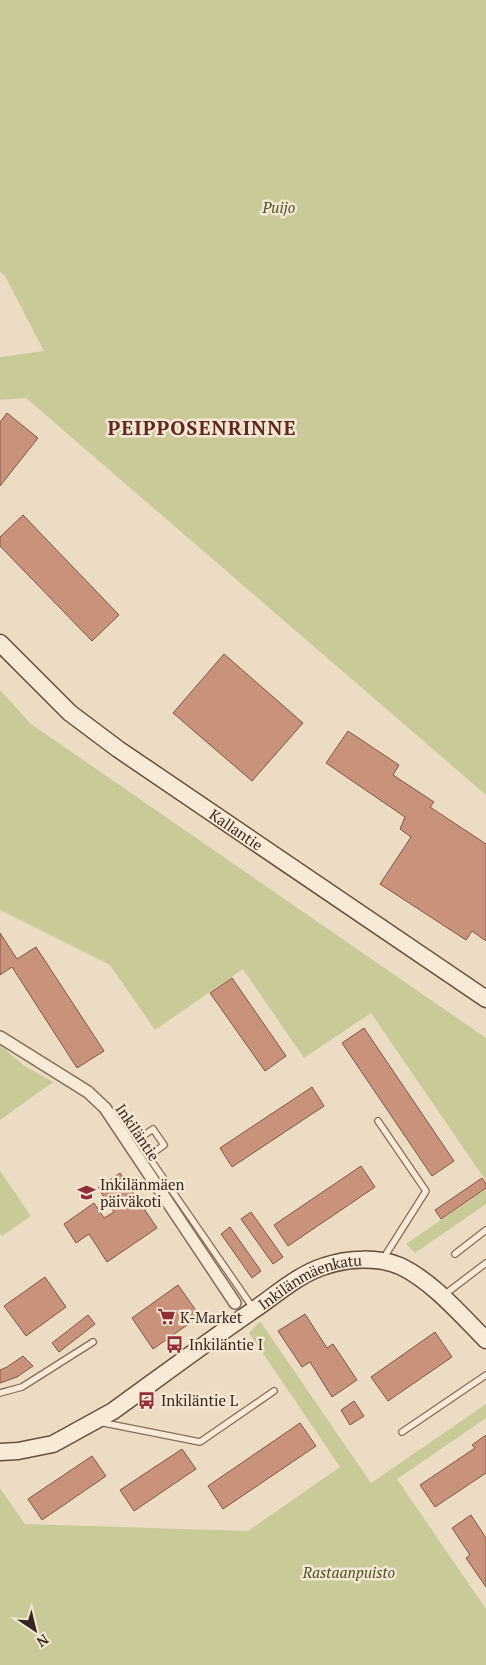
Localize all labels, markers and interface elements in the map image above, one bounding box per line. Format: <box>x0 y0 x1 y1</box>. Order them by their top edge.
park label: Puijo <box>262 197 296 217</box>
district label: PEIPPOSENRINNE <box>107 414 297 441</box>
street label: Kallantie <box>206 804 267 855</box>
street label: Inkiläntie <box>112 1099 164 1165</box>
place label: Inkilänmäen päiväkoti <box>100 1174 185 1211</box>
school or university icon: Inkilänmäen päiväkoti <box>76 1183 96 1203</box>
street label: Inkilänmäenkatu <box>254 1250 363 1314</box>
supermarket icon: K-Market <box>156 1307 176 1327</box>
place label: K-Market <box>180 1307 243 1327</box>
bus stop icon: Inkiläntie I <box>165 1334 185 1354</box>
place label: Inkiläntie I <box>189 1334 263 1354</box>
bus stop icon: Inkiläntie L <box>137 1390 157 1410</box>
place label: Inkiläntie L <box>161 1390 238 1410</box>
park label: Rastaanpuisto <box>302 1562 395 1582</box>
north arrow <box>10 1605 60 1655</box>
text: N <box>33 1630 53 1652</box>

